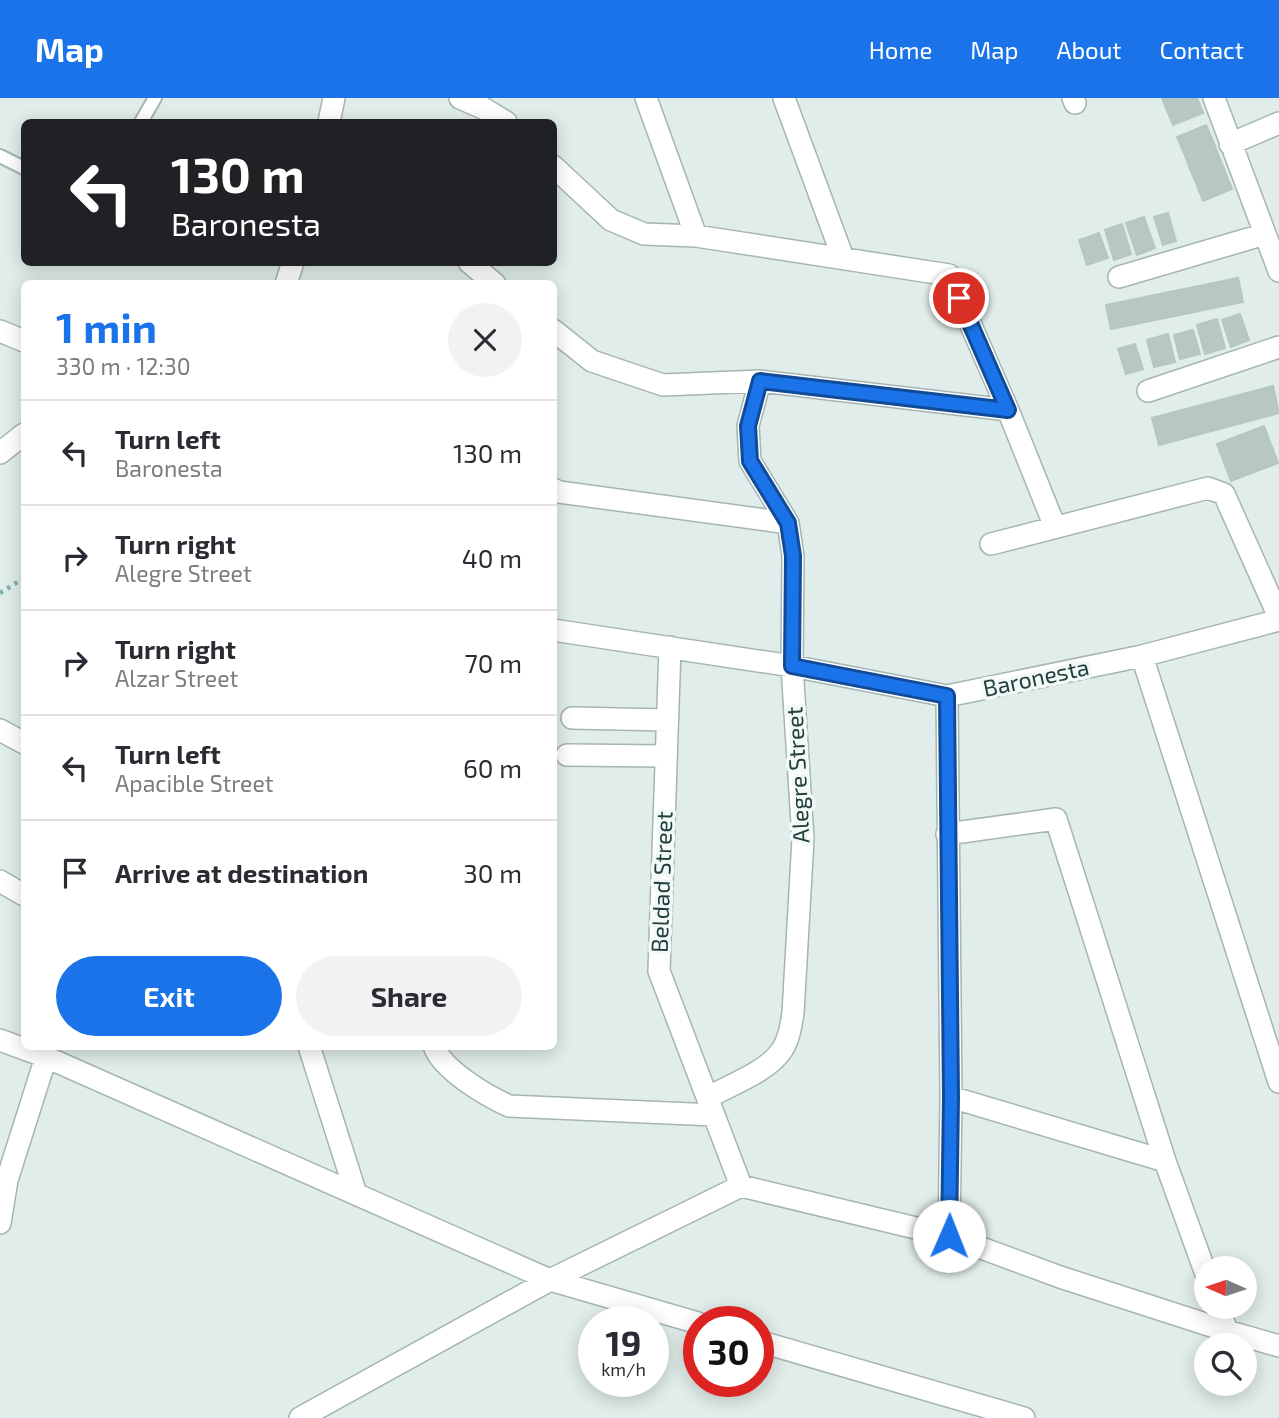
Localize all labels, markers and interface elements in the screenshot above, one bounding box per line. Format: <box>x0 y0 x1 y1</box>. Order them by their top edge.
text: Map <box>35 29 104 69</box>
text: Home <box>869 35 932 64</box>
text: Map <box>970 35 1018 64</box>
text: About <box>1056 35 1122 64</box>
text: Contact <box>1160 35 1244 64</box>
text: 130 m <box>171 144 305 203</box>
icon: left <box>56 147 147 238</box>
text: Baronesta <box>171 204 321 242</box>
pin <box>929 268 989 328</box>
icon: arrive <box>940 279 978 317</box>
text: 1 min <box>56 301 157 351</box>
button: close <box>448 303 522 377</box>
text: 330 m · 12:30 <box>56 352 191 380</box>
text: Turn left <box>115 423 221 454</box>
icon: left <box>56 434 94 472</box>
text: 130 m <box>453 437 522 468</box>
text: Baronesta <box>115 454 223 482</box>
text: Turn right <box>115 528 236 559</box>
icon: right <box>56 539 94 577</box>
text: 40 m <box>462 542 522 573</box>
text: Alegre Street <box>115 559 252 587</box>
text: Turn right <box>115 633 236 664</box>
icon: right <box>56 644 94 682</box>
text: 70 m <box>464 647 522 678</box>
street label: Baronesta <box>980 652 1091 702</box>
text: Alzar Street <box>115 664 238 692</box>
street label: Alegre Street <box>779 706 815 844</box>
text: Turn left <box>115 738 221 769</box>
icon: left <box>56 749 94 787</box>
text: 60 m <box>463 752 522 783</box>
text: Apacible Street <box>115 769 274 797</box>
street label: Beldad Street <box>645 811 677 953</box>
icon: arrive <box>56 854 94 892</box>
text: Arrive at destination <box>115 857 368 888</box>
text: 30 m <box>463 857 522 888</box>
button: Exit <box>56 956 282 1036</box>
button: Share <box>296 956 522 1036</box>
position arrow <box>912 1199 986 1273</box>
north arrow <box>1194 1256 1256 1320</box>
map controls <box>1194 1256 1257 1396</box>
speed limit sign: 30 <box>683 1306 774 1397</box>
text: 19 <box>606 1321 641 1363</box>
button: search <box>1194 1333 1257 1396</box>
text: km/h <box>601 1358 646 1380</box>

